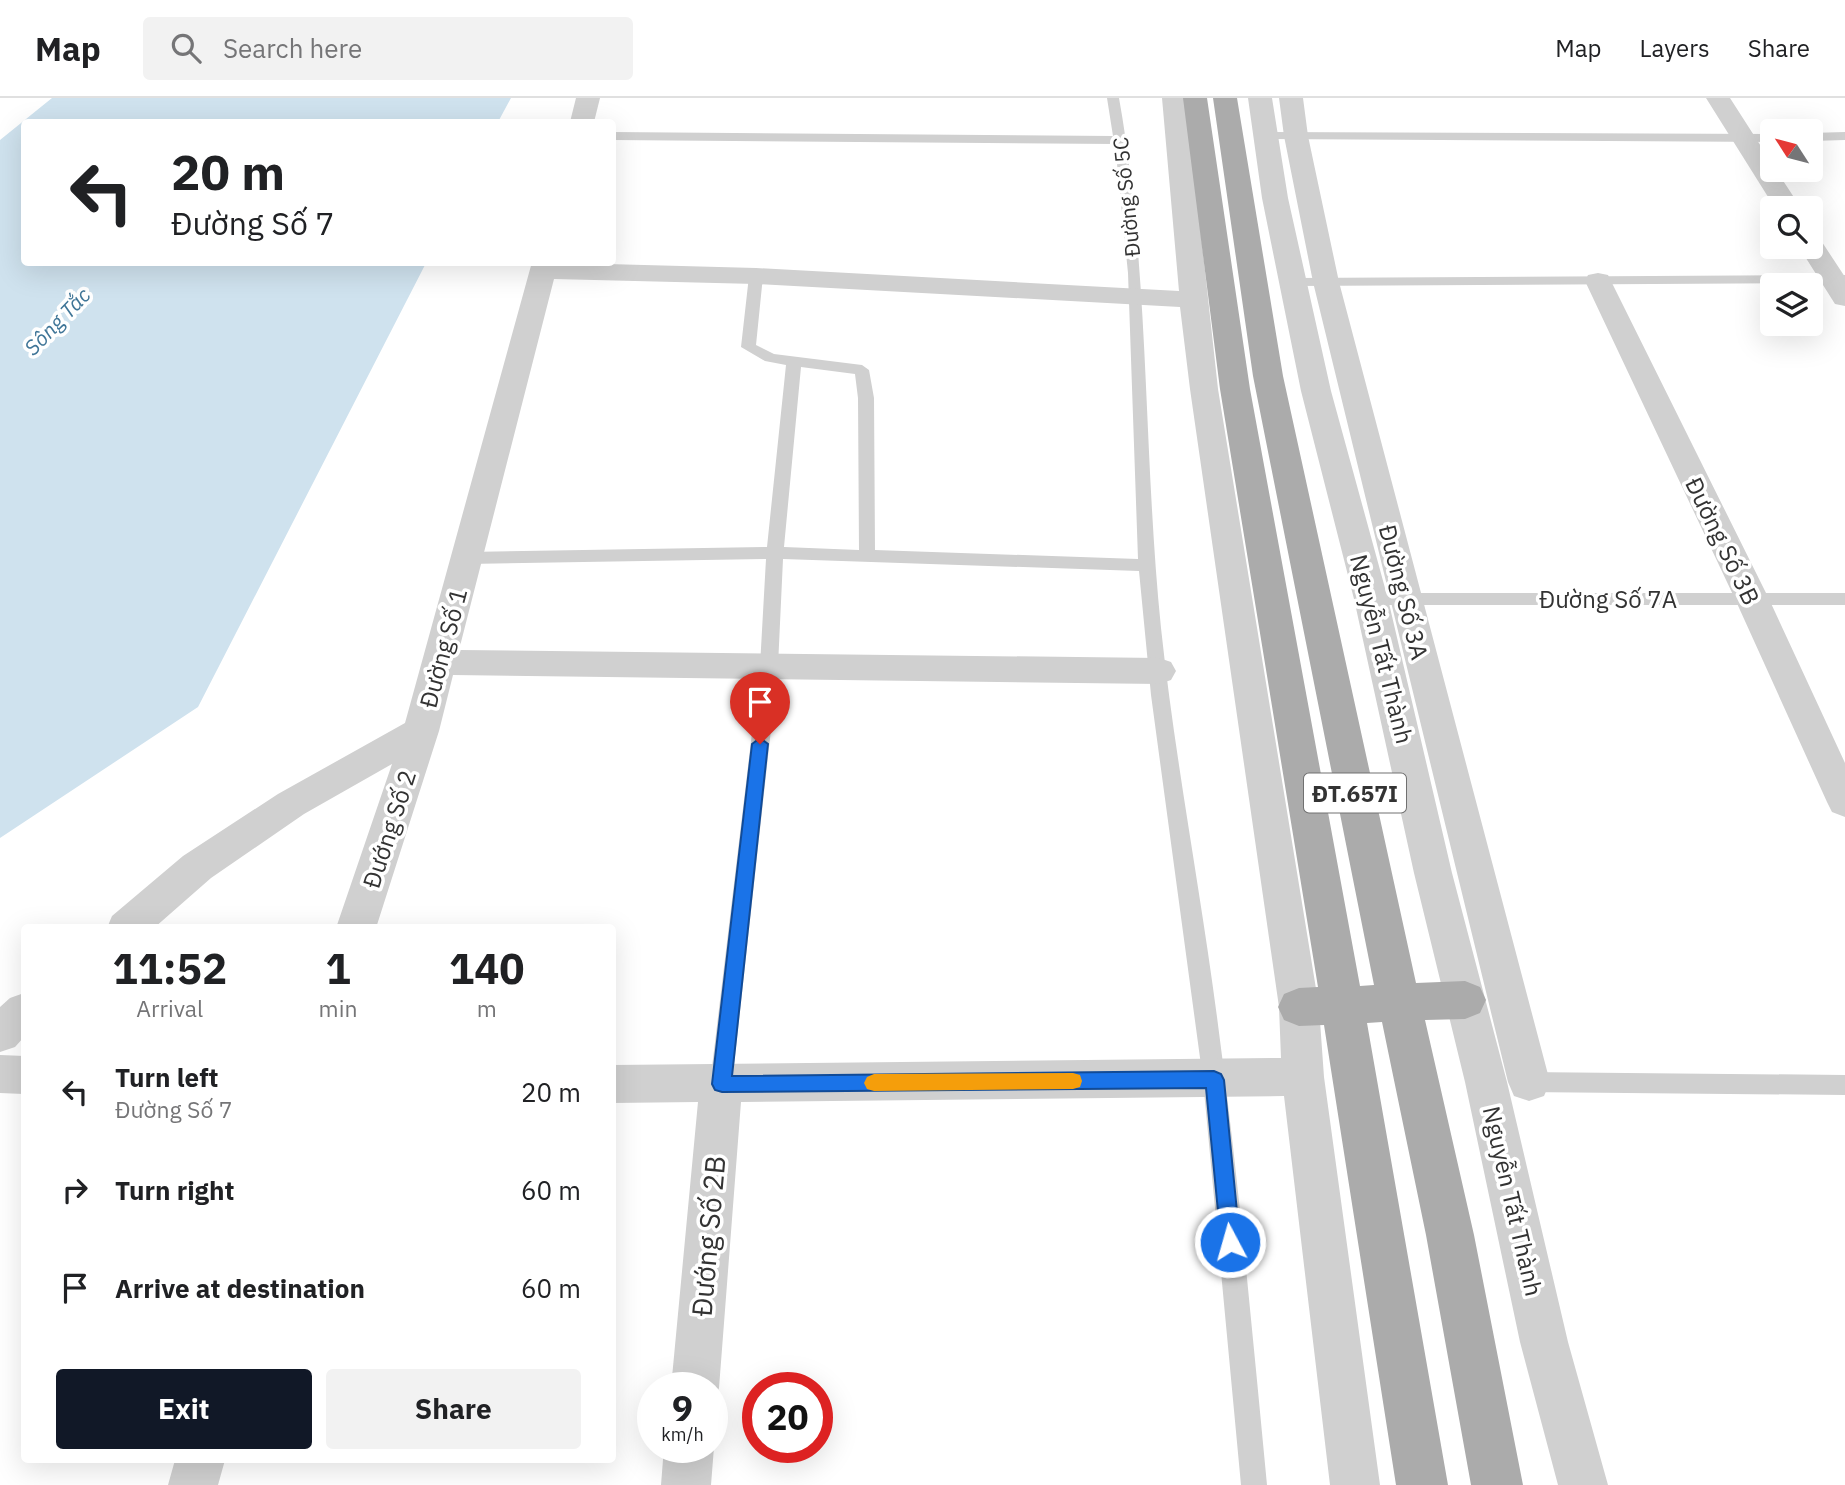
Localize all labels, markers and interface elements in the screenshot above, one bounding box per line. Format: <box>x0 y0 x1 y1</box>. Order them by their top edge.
search box <box>143 17 633 80</box>
text: Map <box>35 27 101 70</box>
icon: search <box>167 29 205 67</box>
text: Search here <box>223 31 362 65</box>
text: Map <box>1555 32 1602 64</box>
text: Layers <box>1640 32 1710 64</box>
text: Share <box>1748 32 1810 64</box>
north arrow <box>1760 119 1824 182</box>
map controls <box>1760 119 1823 336</box>
street label: Đường Số 5C <box>1106 136 1146 258</box>
text: 20 m <box>171 140 285 203</box>
icon: left <box>56 147 147 238</box>
button: search <box>1760 196 1823 259</box>
text: Đường Số 7 <box>171 202 335 244</box>
button: layers <box>1760 273 1823 336</box>
water label: Sông Tắc <box>18 281 96 361</box>
street label: Đường Số 3B <box>1678 472 1768 610</box>
street label: Đường Số 3A <box>1372 521 1436 663</box>
street label: Nguyễn Tất Thành <box>1343 551 1421 747</box>
street label: Đường Số 7A <box>1539 583 1677 615</box>
street label: Đường Số 1 <box>412 585 474 711</box>
pin <box>730 672 790 744</box>
icon: arrive <box>741 683 779 721</box>
street label: Đướng Số 2 <box>355 766 423 892</box>
road number: ĐT.657I <box>1304 774 1406 813</box>
text: 11:52 <box>112 941 227 996</box>
text: 1 <box>325 941 351 996</box>
text: 140 <box>449 941 525 996</box>
text: Arrival <box>136 993 203 1023</box>
text: min <box>319 993 357 1023</box>
text: m <box>477 993 497 1023</box>
text: Turn left <box>115 1060 218 1094</box>
icon: left <box>56 1073 94 1111</box>
text: 20 m <box>521 1075 581 1109</box>
text: Đường Số 7 <box>115 1094 233 1124</box>
street label: Nguyễn Tất Thành <box>1476 1103 1550 1299</box>
street label: Đướng Số 2B <box>683 1154 733 1318</box>
icon: right <box>56 1171 94 1209</box>
text: Turn right <box>115 1173 234 1207</box>
text: 60 m <box>521 1173 581 1207</box>
position arrow <box>1193 1205 1267 1279</box>
icon: arrive <box>56 1269 94 1307</box>
text: Arrive at destination <box>115 1271 365 1305</box>
text: 60 m <box>521 1271 581 1305</box>
button: Exit <box>56 1369 312 1449</box>
button: Share <box>326 1369 581 1449</box>
speed limit sign: 20 <box>742 1372 833 1463</box>
text: 9 <box>672 1385 693 1431</box>
text: km/h <box>661 1423 704 1446</box>

